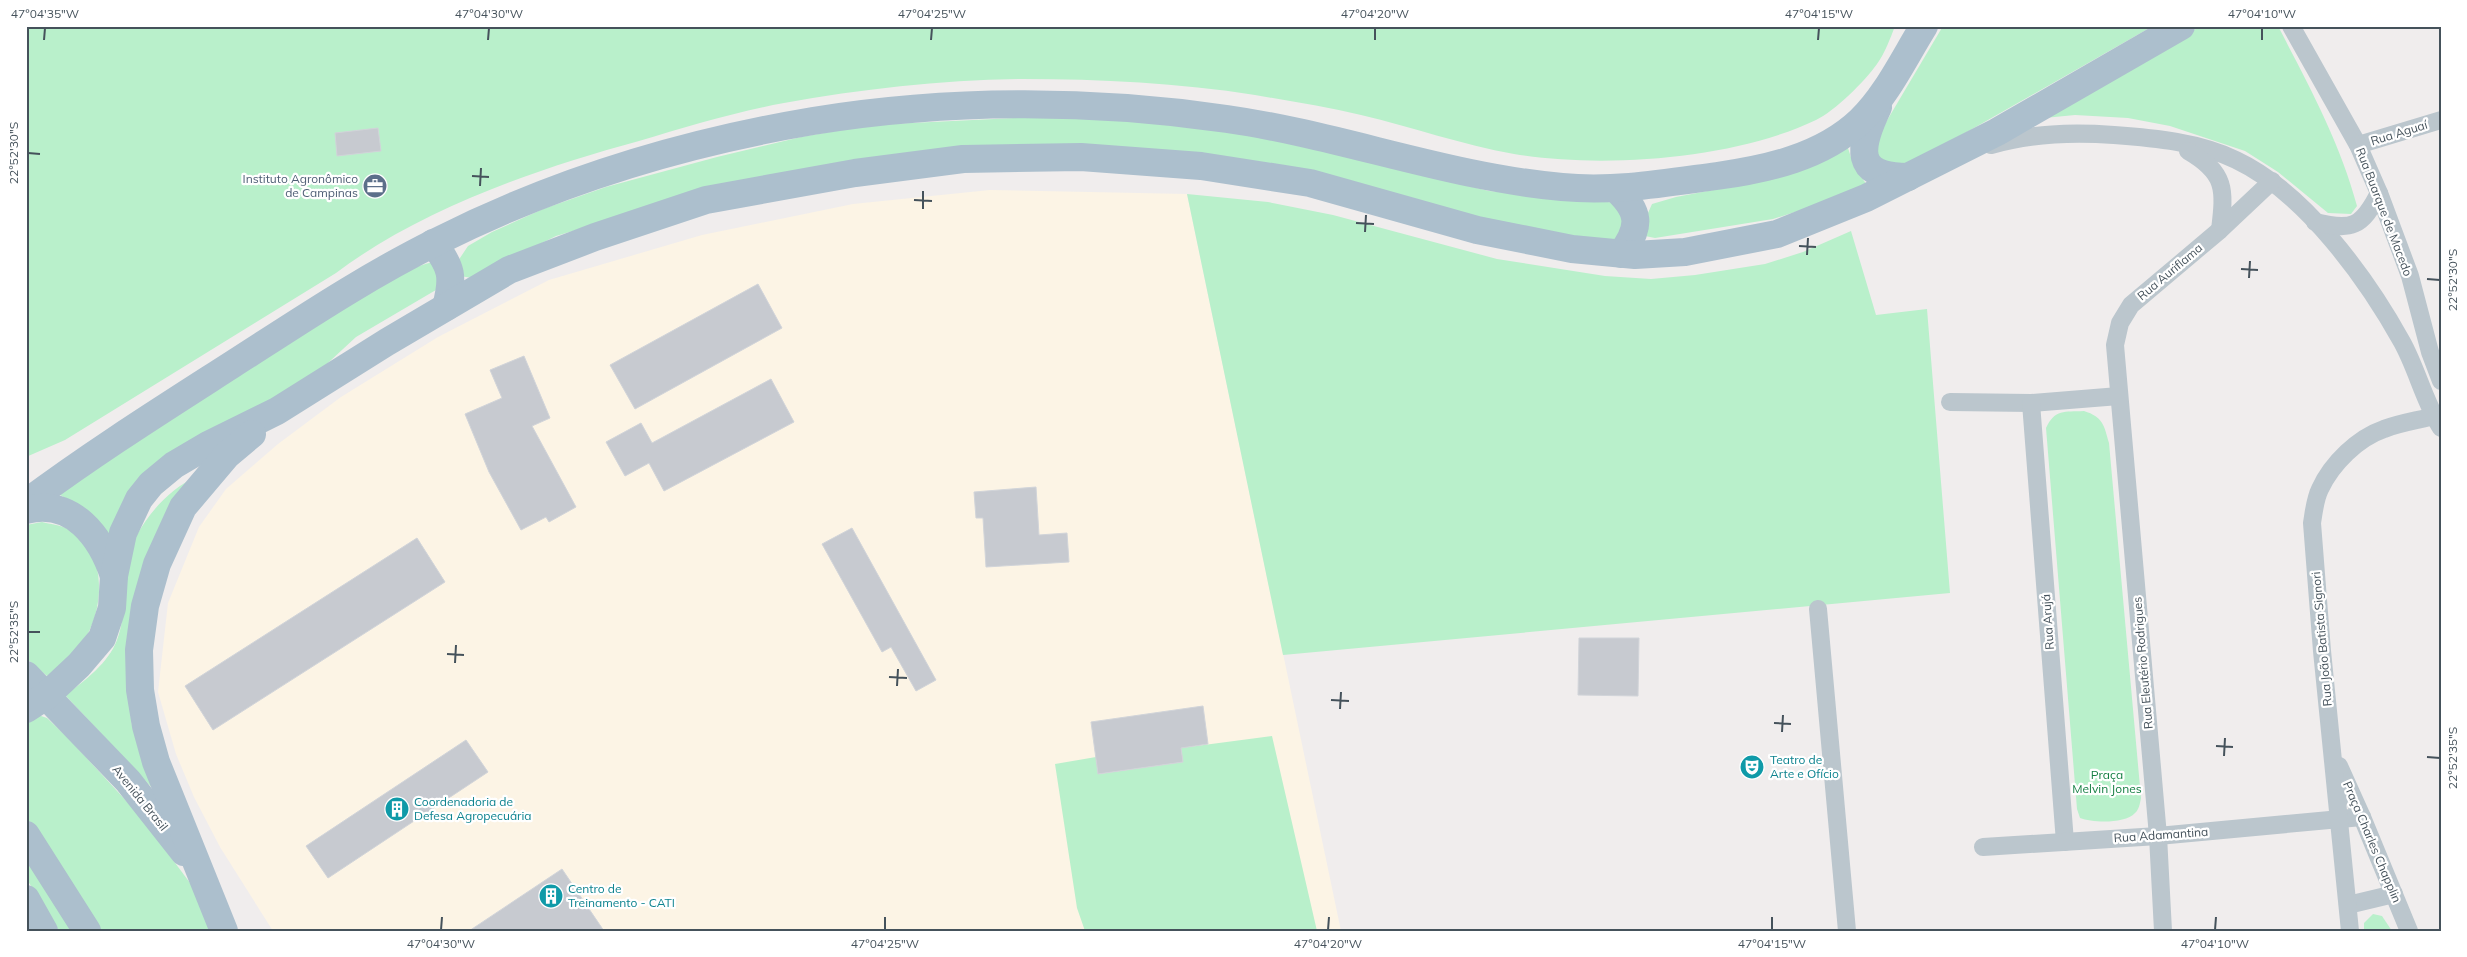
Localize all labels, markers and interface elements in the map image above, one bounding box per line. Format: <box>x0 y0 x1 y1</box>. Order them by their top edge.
text: 47°04'35"W <box>11 6 79 21</box>
text: 47°04'30"W <box>455 6 523 21</box>
text: 47°04'25"W <box>898 6 966 21</box>
text: 47°04'20"W <box>1341 6 1409 21</box>
text: 47°04'15"W <box>1785 6 1853 21</box>
text: 47°04'10"W <box>2228 6 2296 21</box>
street label: Rua Aguaí <box>2369 116 2430 148</box>
text: 22°52'30"S <box>6 122 21 184</box>
street label: Rua Buarque de Macedo <box>2353 145 2416 278</box>
place label: Instituto Agronômico de Campinas <box>243 171 358 200</box>
office icon: Instituto Agronômico de Campinas <box>362 173 388 199</box>
street label: Rua Auriflama <box>2134 240 2205 303</box>
text: 22°52'30"S <box>2445 249 2460 311</box>
street label: Rua João Batista Signori <box>2308 571 2335 707</box>
street label: Rua Arujá <box>2038 594 2057 650</box>
street label: Rua Eleutério Rodrigues <box>2129 596 2156 730</box>
text: 22°52'35"S <box>6 601 21 663</box>
text: 22°52'35"S <box>2445 727 2460 789</box>
place label: Teatro de Arte e Ofício <box>1770 752 1839 781</box>
theatre icon: Teatro de Arte e Ofício <box>1739 754 1765 780</box>
street label: Avenida Brasil <box>109 762 171 834</box>
park label: Praça Melvin Jones <box>2072 767 2142 796</box>
street label: Praça Charles Chapplin <box>2340 779 2405 905</box>
place label: Coordenadoria de Defesa Agropecuária <box>414 794 532 823</box>
building icon: Coordenadoria de Defesa Agropecuária <box>384 796 410 822</box>
street label: Rua Adamantina <box>2113 824 2209 845</box>
place label: Centro de Treinamento - CATI <box>568 881 675 910</box>
building icon: Centro de Treinamento - CATI <box>538 883 564 909</box>
text: 47°04'30"W <box>407 936 475 951</box>
text: 47°04'25"W <box>851 936 919 951</box>
text: 47°04'20"W <box>1294 936 1362 951</box>
text: 47°04'15"W <box>1738 936 1806 951</box>
text: 47°04'10"W <box>2181 936 2249 951</box>

